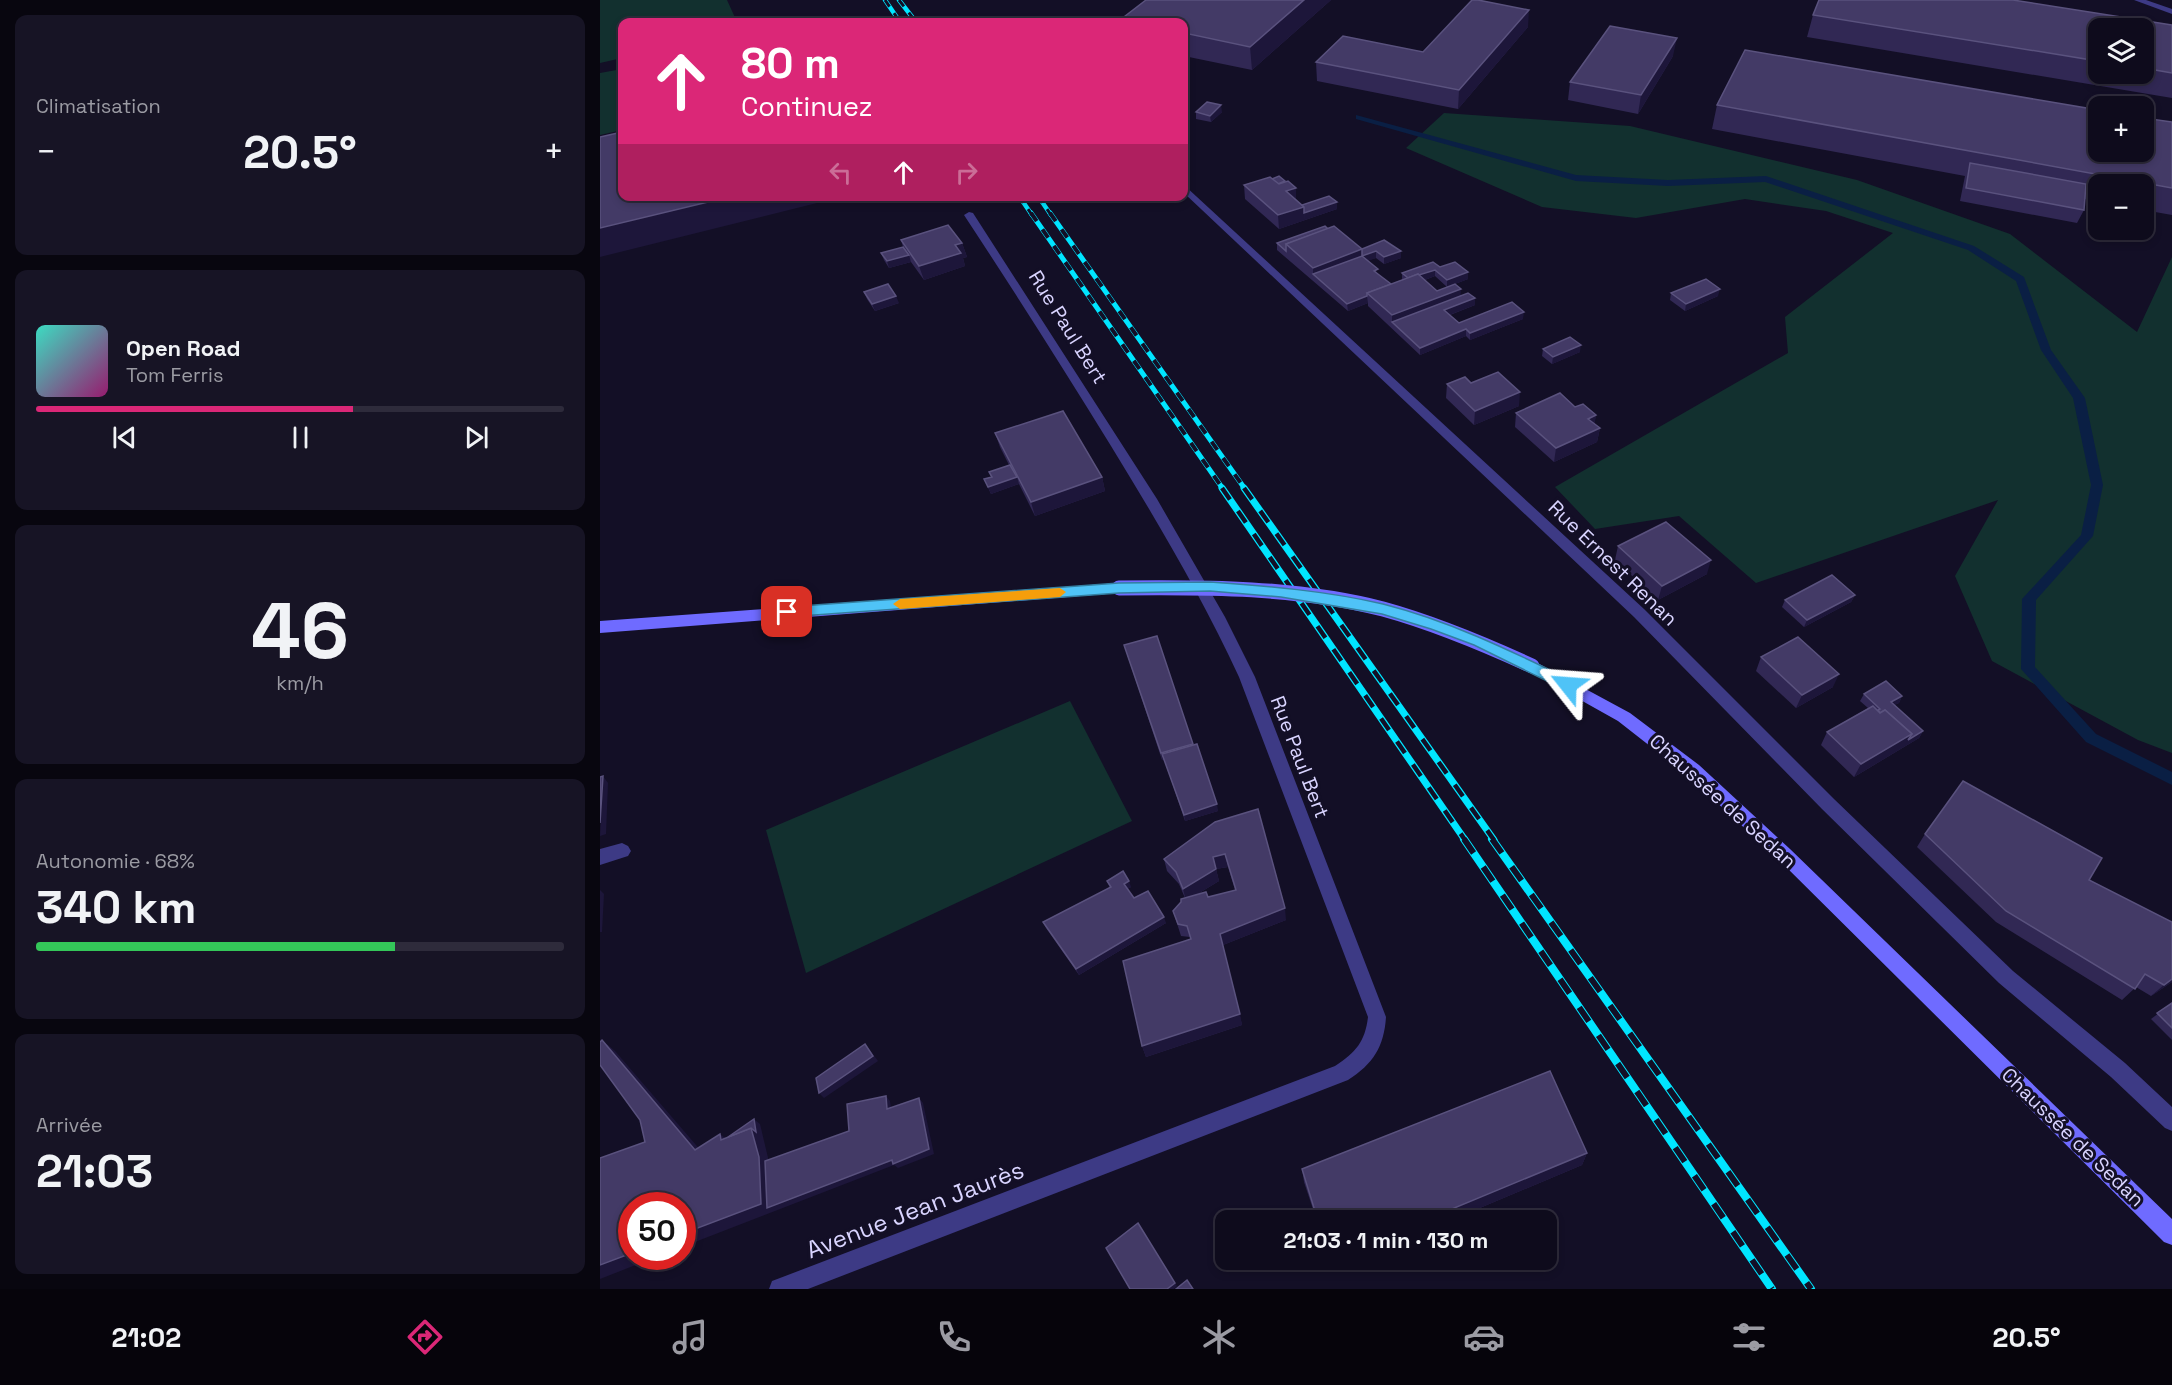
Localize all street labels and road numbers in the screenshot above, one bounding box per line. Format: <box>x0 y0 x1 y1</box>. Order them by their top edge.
street label: Rue Paul Bert <box>1023 265 1113 389</box>
street label: Rue Ernest Renan <box>1543 495 1683 631</box>
street label: Rue Paul Bert <box>1265 692 1335 822</box>
street label: Chaussée de Sedan <box>1644 728 1802 874</box>
street label: Chaussée de Sedan <box>1996 1062 2150 1212</box>
street label: Avenue Jean Jaurès <box>802 1154 1028 1265</box>

